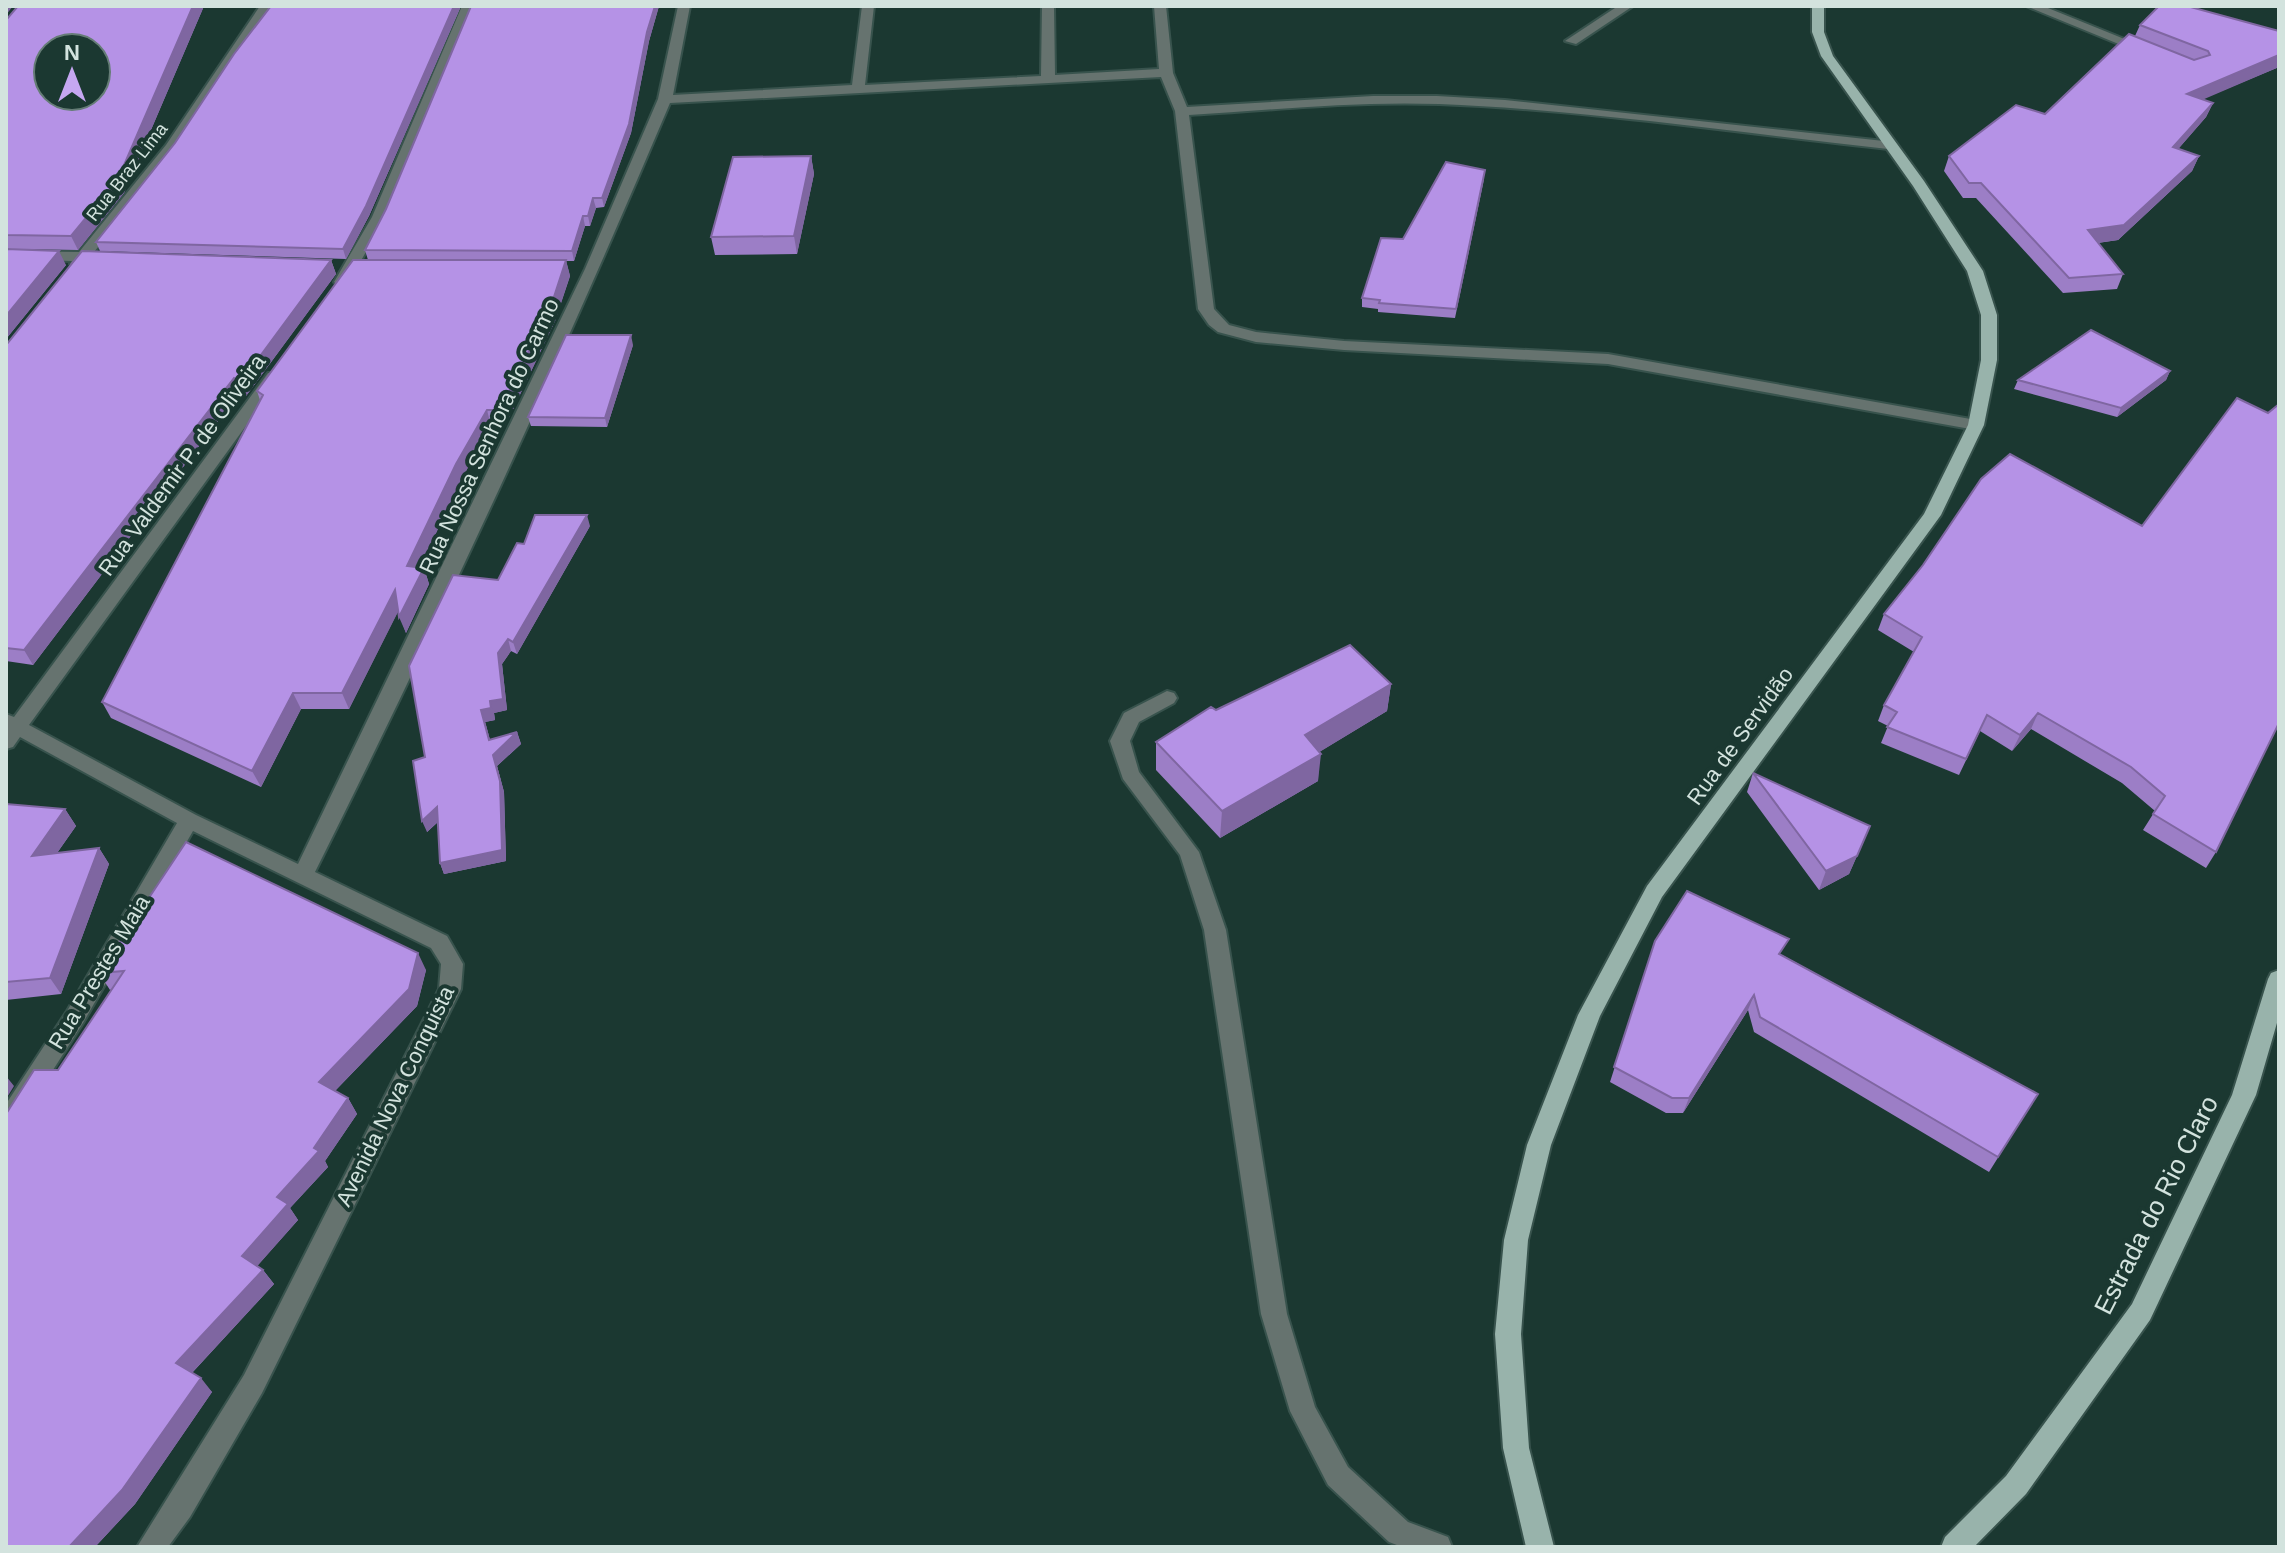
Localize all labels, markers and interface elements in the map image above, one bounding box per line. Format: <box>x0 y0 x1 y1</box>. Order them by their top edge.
north arrow <box>32 32 112 112</box>
text: N <box>64 40 80 65</box>
street label: Rua Braz Lima <box>82 118 172 225</box>
street label: Rua Nossa Senhora do Carmo <box>414 294 564 578</box>
street label: Rua Valdemir P. de Oliveira <box>93 349 271 580</box>
street label: Rua de Servidão <box>1682 662 1798 810</box>
street label: Rua Prestes Maia <box>43 890 155 1053</box>
street label: Avenida Nova Conquista <box>331 981 460 1210</box>
street label: Estrada do Rio Claro <box>2088 1091 2224 1319</box>

